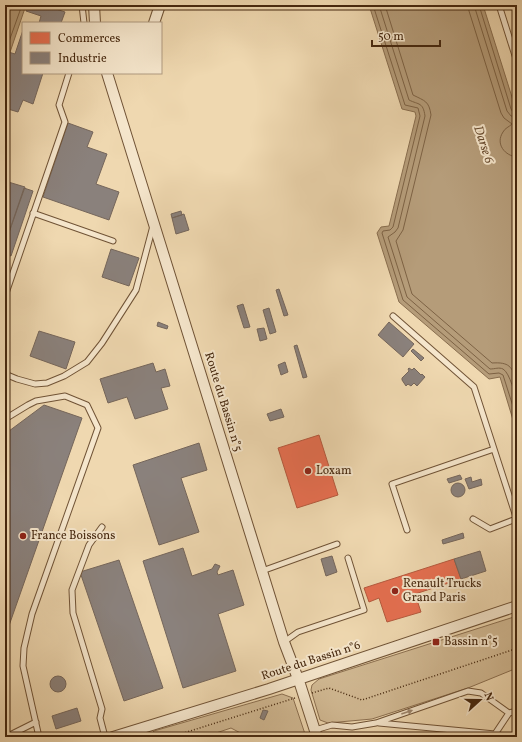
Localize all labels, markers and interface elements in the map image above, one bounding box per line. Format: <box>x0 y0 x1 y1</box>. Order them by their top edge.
legend <box>22 22 162 74</box>
scale bar <box>372 22 440 48</box>
text: 50 m <box>378 29 404 45</box>
text: Commerces <box>58 31 120 47</box>
text: Industrie <box>58 51 107 67</box>
water label: Darse 6 <box>468 124 498 166</box>
street label: Route du Bassin n°5 <box>200 350 246 454</box>
place label: Loxam <box>316 463 352 479</box>
marker: Loxam <box>303 466 313 476</box>
place label: France Boissons <box>31 528 115 544</box>
marker: France Boissons <box>18 531 28 541</box>
place label: Renault Trucks Grand Paris <box>403 576 481 606</box>
marker: Renault Trucks Grand Paris <box>390 586 400 596</box>
place label: Bassin n°5 <box>444 634 498 650</box>
street label: Route du Bassin n°6 <box>259 637 363 685</box>
marker: Bassin n°5 <box>431 637 441 647</box>
north arrow <box>460 680 500 720</box>
text: N <box>480 691 496 703</box>
one-way arrow <box>402 709 414 715</box>

